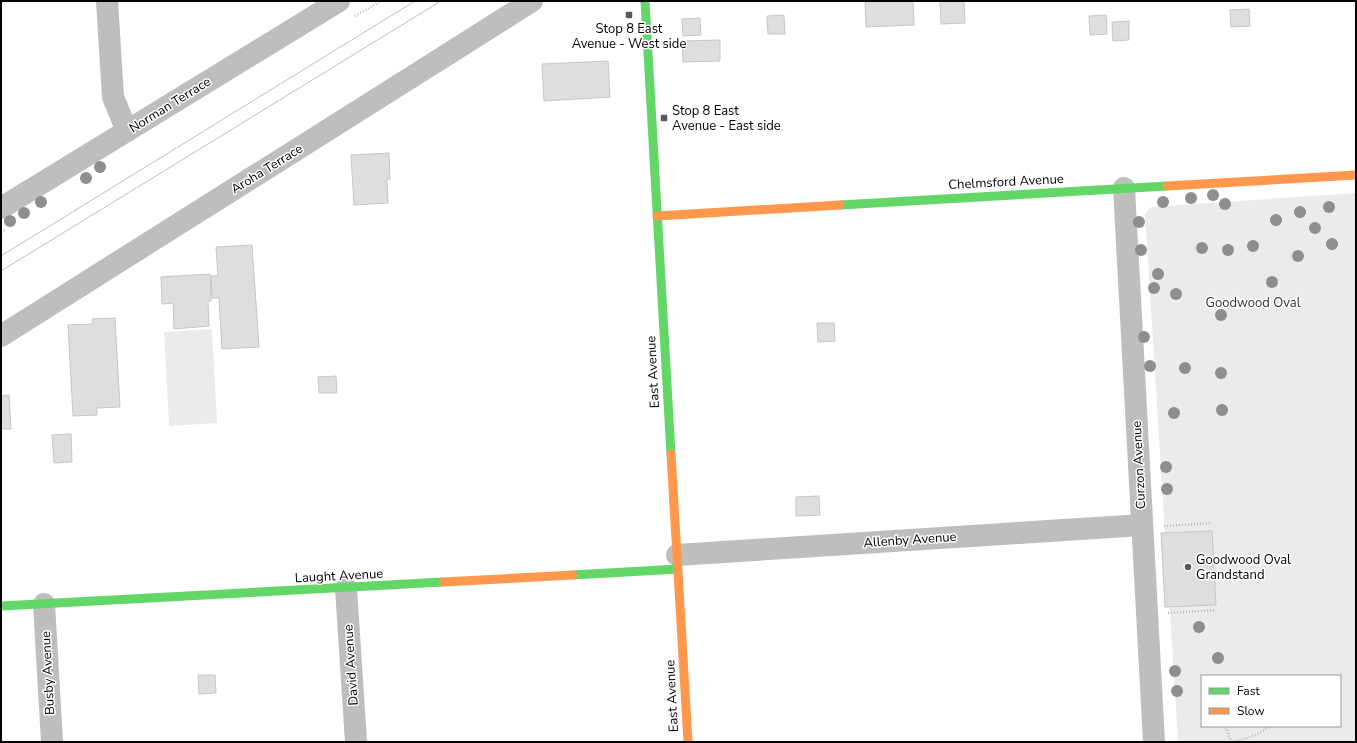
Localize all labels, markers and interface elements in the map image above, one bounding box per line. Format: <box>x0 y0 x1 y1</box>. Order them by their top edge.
marker: Stop 8 East Avenue - West side <box>624 10 634 20</box>
place label: Stop 8 East Avenue - West side <box>572 20 686 53</box>
street label: Norman Terrace <box>126 73 214 137</box>
place label: Stop 8 East Avenue - East side <box>672 102 781 135</box>
marker: Stop 8 East Avenue - East side <box>659 113 669 123</box>
street label: Aroha Terrace <box>228 140 306 198</box>
street label: Chelmsford Avenue <box>948 170 1064 194</box>
park label: Goodwood Oval <box>1206 294 1301 312</box>
street label: East Avenue <box>642 335 664 409</box>
street label: Curzon Avenue <box>1128 420 1150 510</box>
street label: Allenby Avenue <box>863 528 957 552</box>
place label: Goodwood Oval Grandstand <box>1196 551 1291 584</box>
marker: Goodwood Oval Grandstand <box>1183 562 1193 572</box>
street label: Laught Avenue <box>294 565 384 587</box>
street label: David Avenue <box>339 624 363 706</box>
street label: Busby Avenue <box>37 630 59 715</box>
street label: East Avenue <box>661 659 683 733</box>
legend <box>1201 675 1341 727</box>
text: Fast <box>1237 683 1260 699</box>
text: Slow <box>1237 703 1265 719</box>

